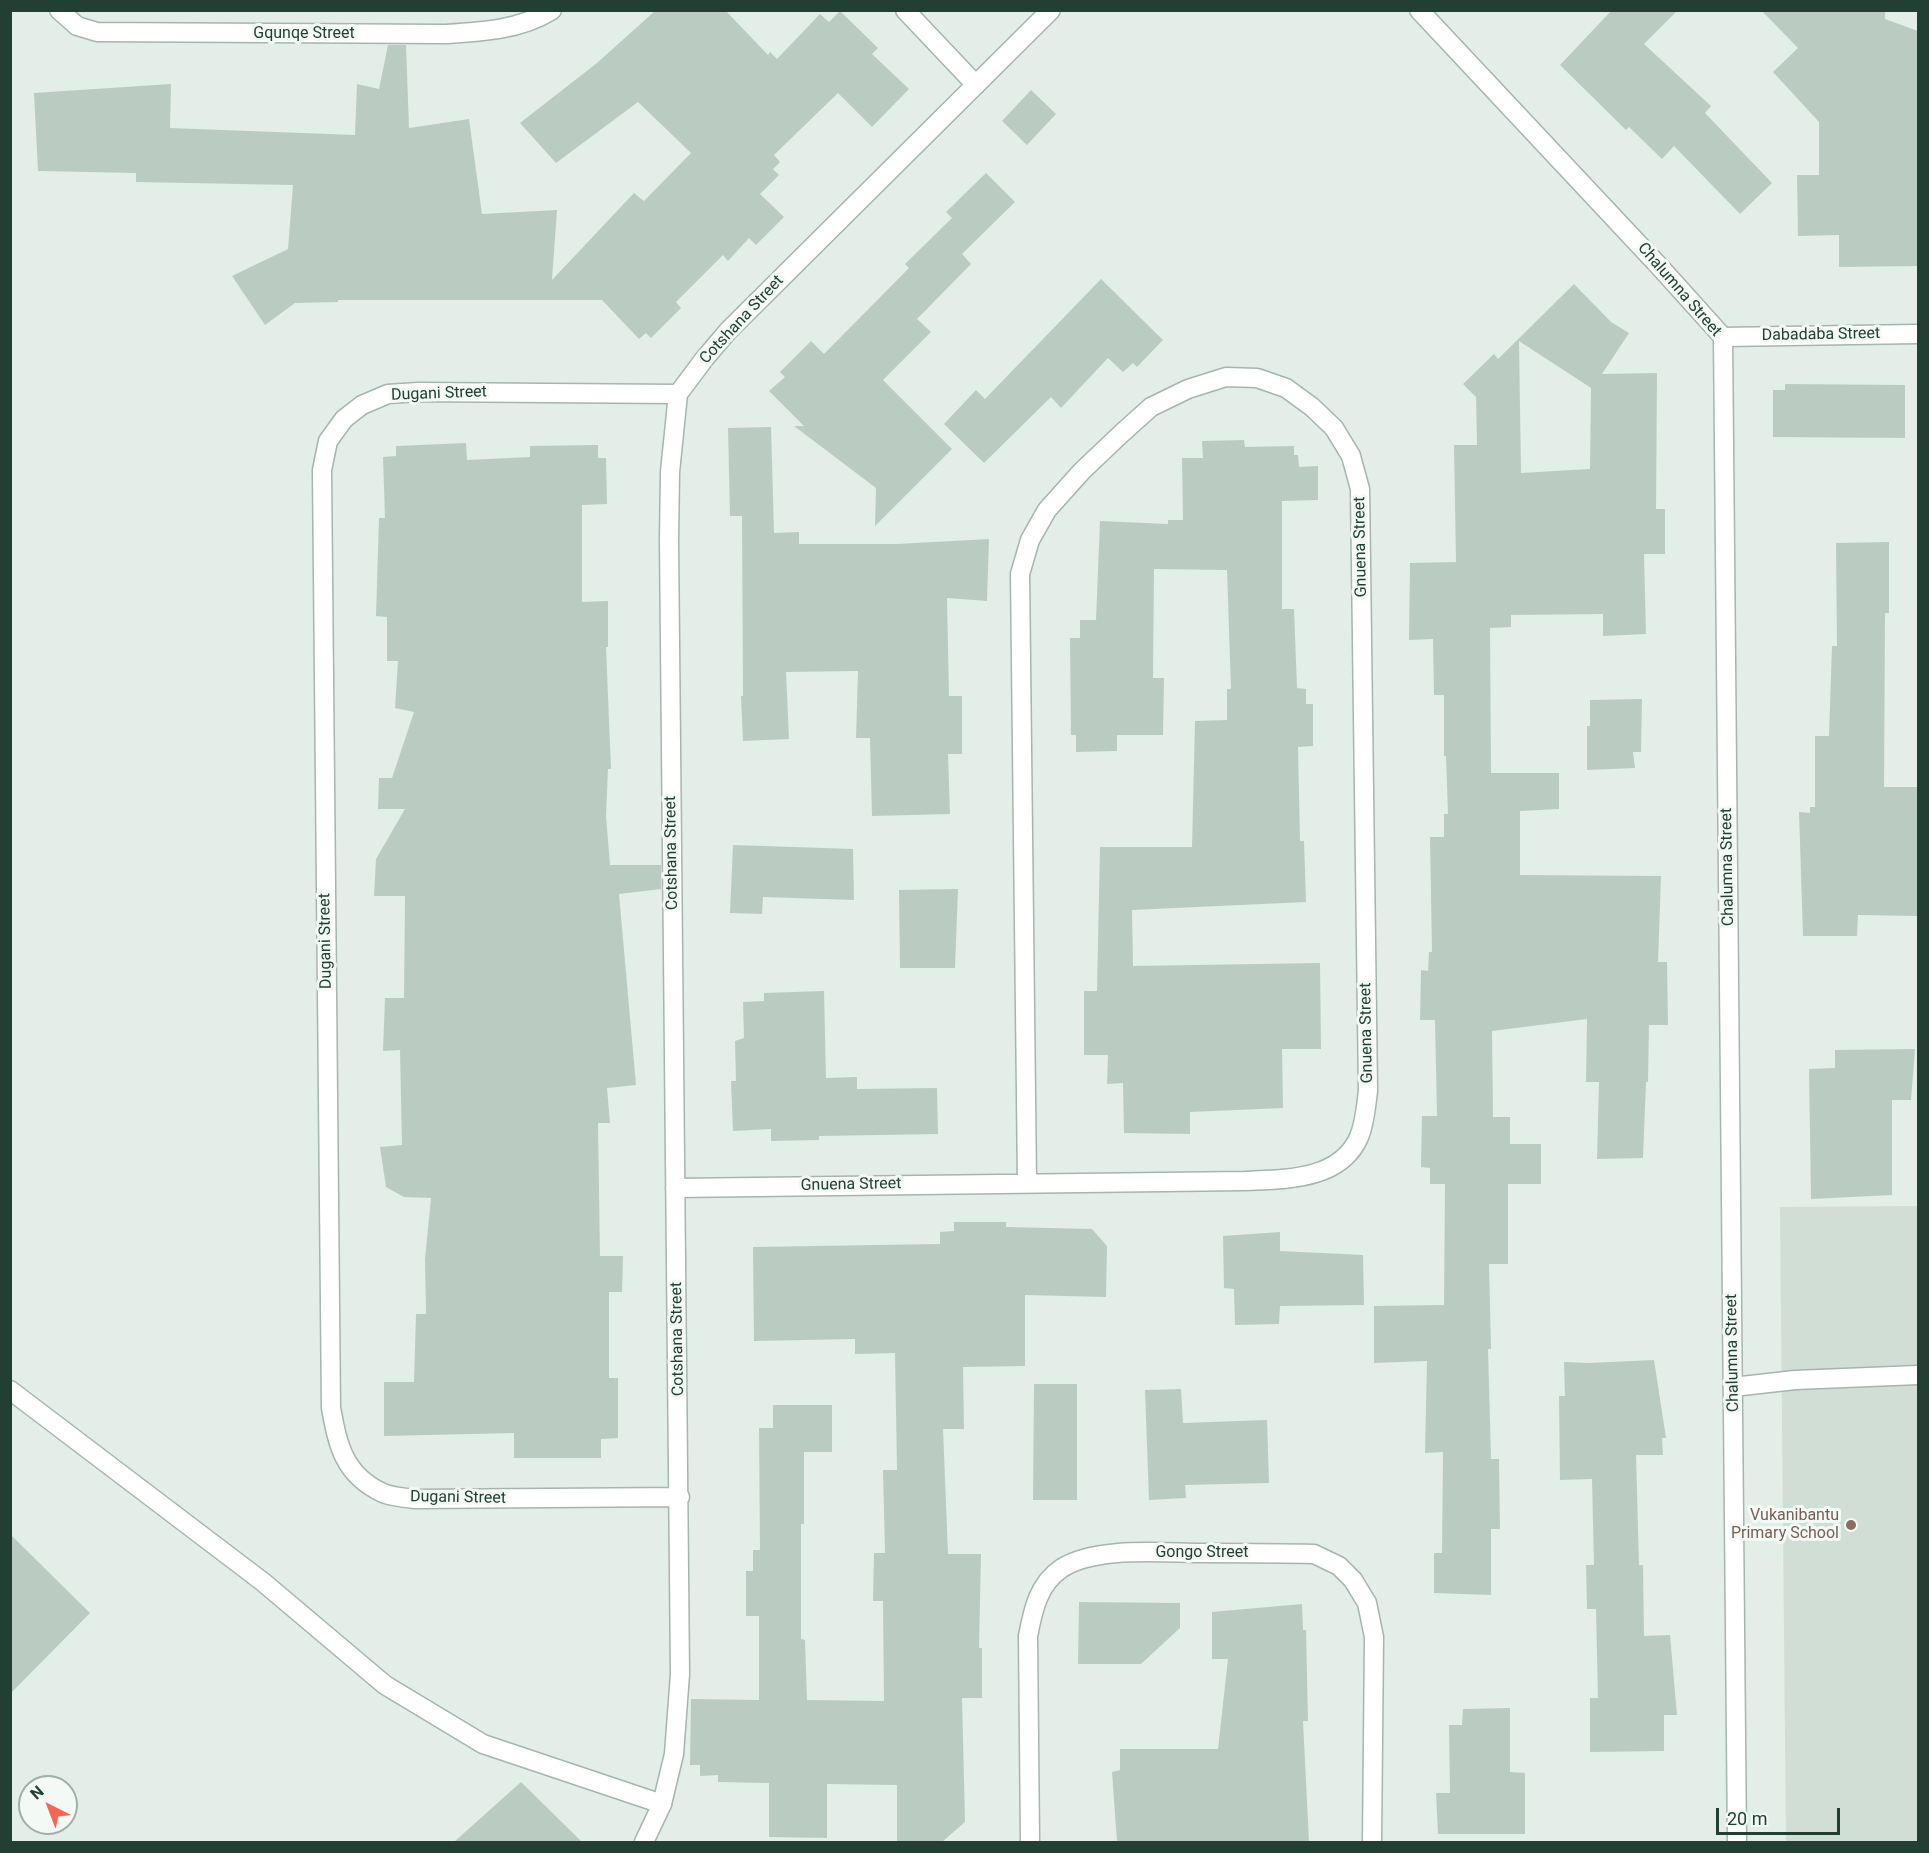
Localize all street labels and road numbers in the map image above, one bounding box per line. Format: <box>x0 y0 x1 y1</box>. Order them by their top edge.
street label: Gqunqe Street <box>253 24 355 44</box>
street label: Chalumna Street <box>1633 239 1725 341</box>
street label: Cotshana Street <box>696 272 788 368</box>
street label: Dabadaba Street <box>1762 324 1880 346</box>
street label: Dugani Street <box>391 383 487 405</box>
street label: Gnuena Street <box>1351 496 1371 598</box>
street label: Cotshana Street <box>661 796 683 910</box>
street label: Chalumna Street <box>1717 808 1739 926</box>
street label: Dugani Street <box>316 893 336 989</box>
street label: Gnuena Street <box>1357 982 1377 1084</box>
street label: Gnuena Street <box>800 1175 902 1195</box>
street label: Cotshana Street <box>667 1282 689 1396</box>
street label: Chalumna Street <box>1722 1294 1744 1412</box>
street label: Dugani Street <box>410 1488 506 1508</box>
street label: Gongo Street <box>1155 1543 1249 1563</box>

